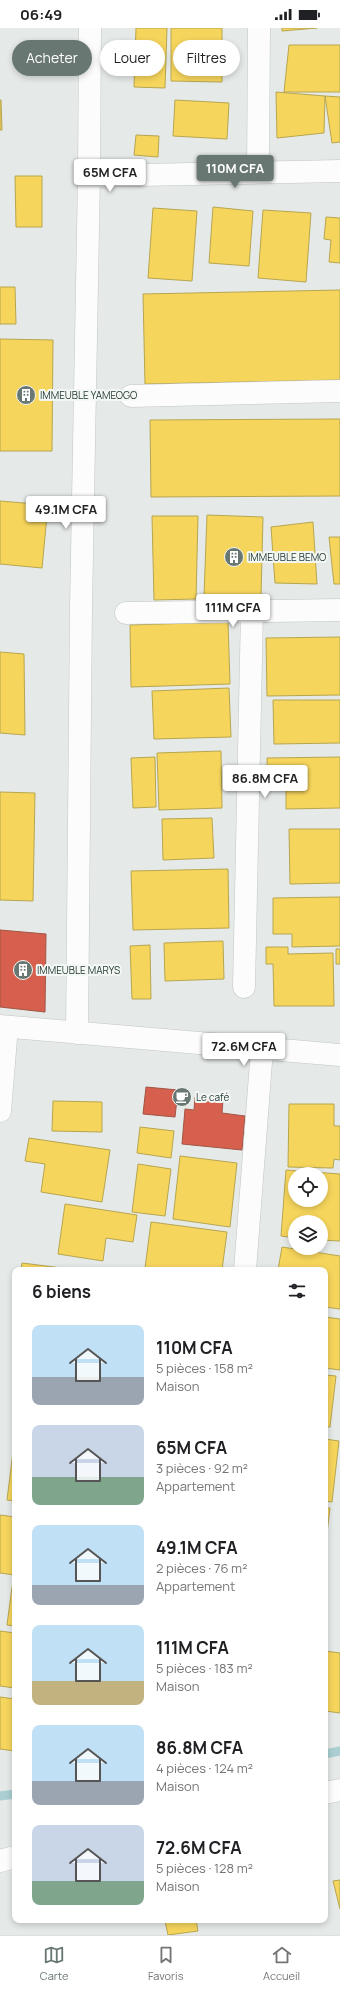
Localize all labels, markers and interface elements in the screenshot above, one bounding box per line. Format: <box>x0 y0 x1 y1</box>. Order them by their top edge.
text: 06:49 <box>20 4 62 25</box>
chip: Acheter <box>12 40 92 76</box>
chip: Louer <box>100 40 165 76</box>
chip: Filtres <box>173 40 240 76</box>
pin: 110M CFA <box>194 155 276 189</box>
pin: 65M CFA <box>73 159 147 193</box>
text: 110M CFA <box>206 159 264 177</box>
text: 65M CFA <box>83 163 137 181</box>
building icon: IMMEUBLE YAMEOGO <box>15 384 37 406</box>
place label: IMMEUBLE YAMEOGO <box>40 388 137 402</box>
pin: 49.1M CFA <box>20 496 112 530</box>
text: 49.1M CFA <box>35 500 97 518</box>
building icon: IMMEUBLE BEMO <box>223 546 245 568</box>
place label: IMMEUBLE BEMO <box>248 550 326 564</box>
pin: 111M CFA <box>192 594 274 628</box>
text: 111M CFA <box>205 598 261 616</box>
pin: 86.8M CFA <box>219 765 311 799</box>
text: 86.8M CFA <box>232 769 298 787</box>
building icon: IMMEUBLE MARYS <box>12 959 34 981</box>
place label: IMMEUBLE MARYS <box>37 963 120 977</box>
pin: 72.6M CFA <box>198 1033 290 1067</box>
text: 72.6M CFA <box>211 1037 277 1055</box>
cafe icon: Le café <box>171 1086 193 1108</box>
place label: Le café <box>196 1090 230 1104</box>
map controls <box>288 1167 328 1255</box>
button: locate <box>288 1167 328 1207</box>
button: layers <box>288 1215 328 1255</box>
text: 6 biens <box>32 1280 91 1303</box>
icon: filters <box>286 1280 308 1302</box>
text: 110M CFA <box>156 1336 233 1359</box>
icon: home <box>64 1341 112 1389</box>
text: 5 pièces · 158 m² <box>156 1359 253 1377</box>
text: Maison <box>156 1377 199 1395</box>
text: 65M CFA <box>156 1436 227 1459</box>
icon: home <box>64 1441 112 1489</box>
text: 3 pièces · 92 m² <box>156 1459 248 1477</box>
text: Appartement <box>156 1477 235 1495</box>
text: 49.1M CFA <box>156 1536 238 1559</box>
icon: home <box>64 1541 112 1589</box>
text: 2 pièces · 76 m² <box>156 1559 247 1577</box>
text: Appartement <box>156 1577 235 1595</box>
text: 111M CFA <box>156 1636 229 1659</box>
icon: home <box>64 1641 112 1689</box>
text: 5 pièces · 183 m² <box>156 1659 253 1677</box>
text: Maison <box>156 1677 199 1695</box>
text: 86.8M CFA <box>156 1736 243 1759</box>
icon: home <box>64 1741 112 1789</box>
text: 4 pièces · 124 m² <box>156 1759 253 1777</box>
text: Maison <box>156 1777 199 1795</box>
text: 72.6M CFA <box>156 1836 242 1859</box>
icon: home <box>64 1841 112 1889</box>
text: 5 pièces · 128 m² <box>156 1859 253 1877</box>
text: Maison <box>156 1877 199 1895</box>
tab: Carte <box>40 1944 68 1983</box>
tab: Favoris <box>148 1944 183 1983</box>
tab: Accueil <box>263 1944 300 1983</box>

